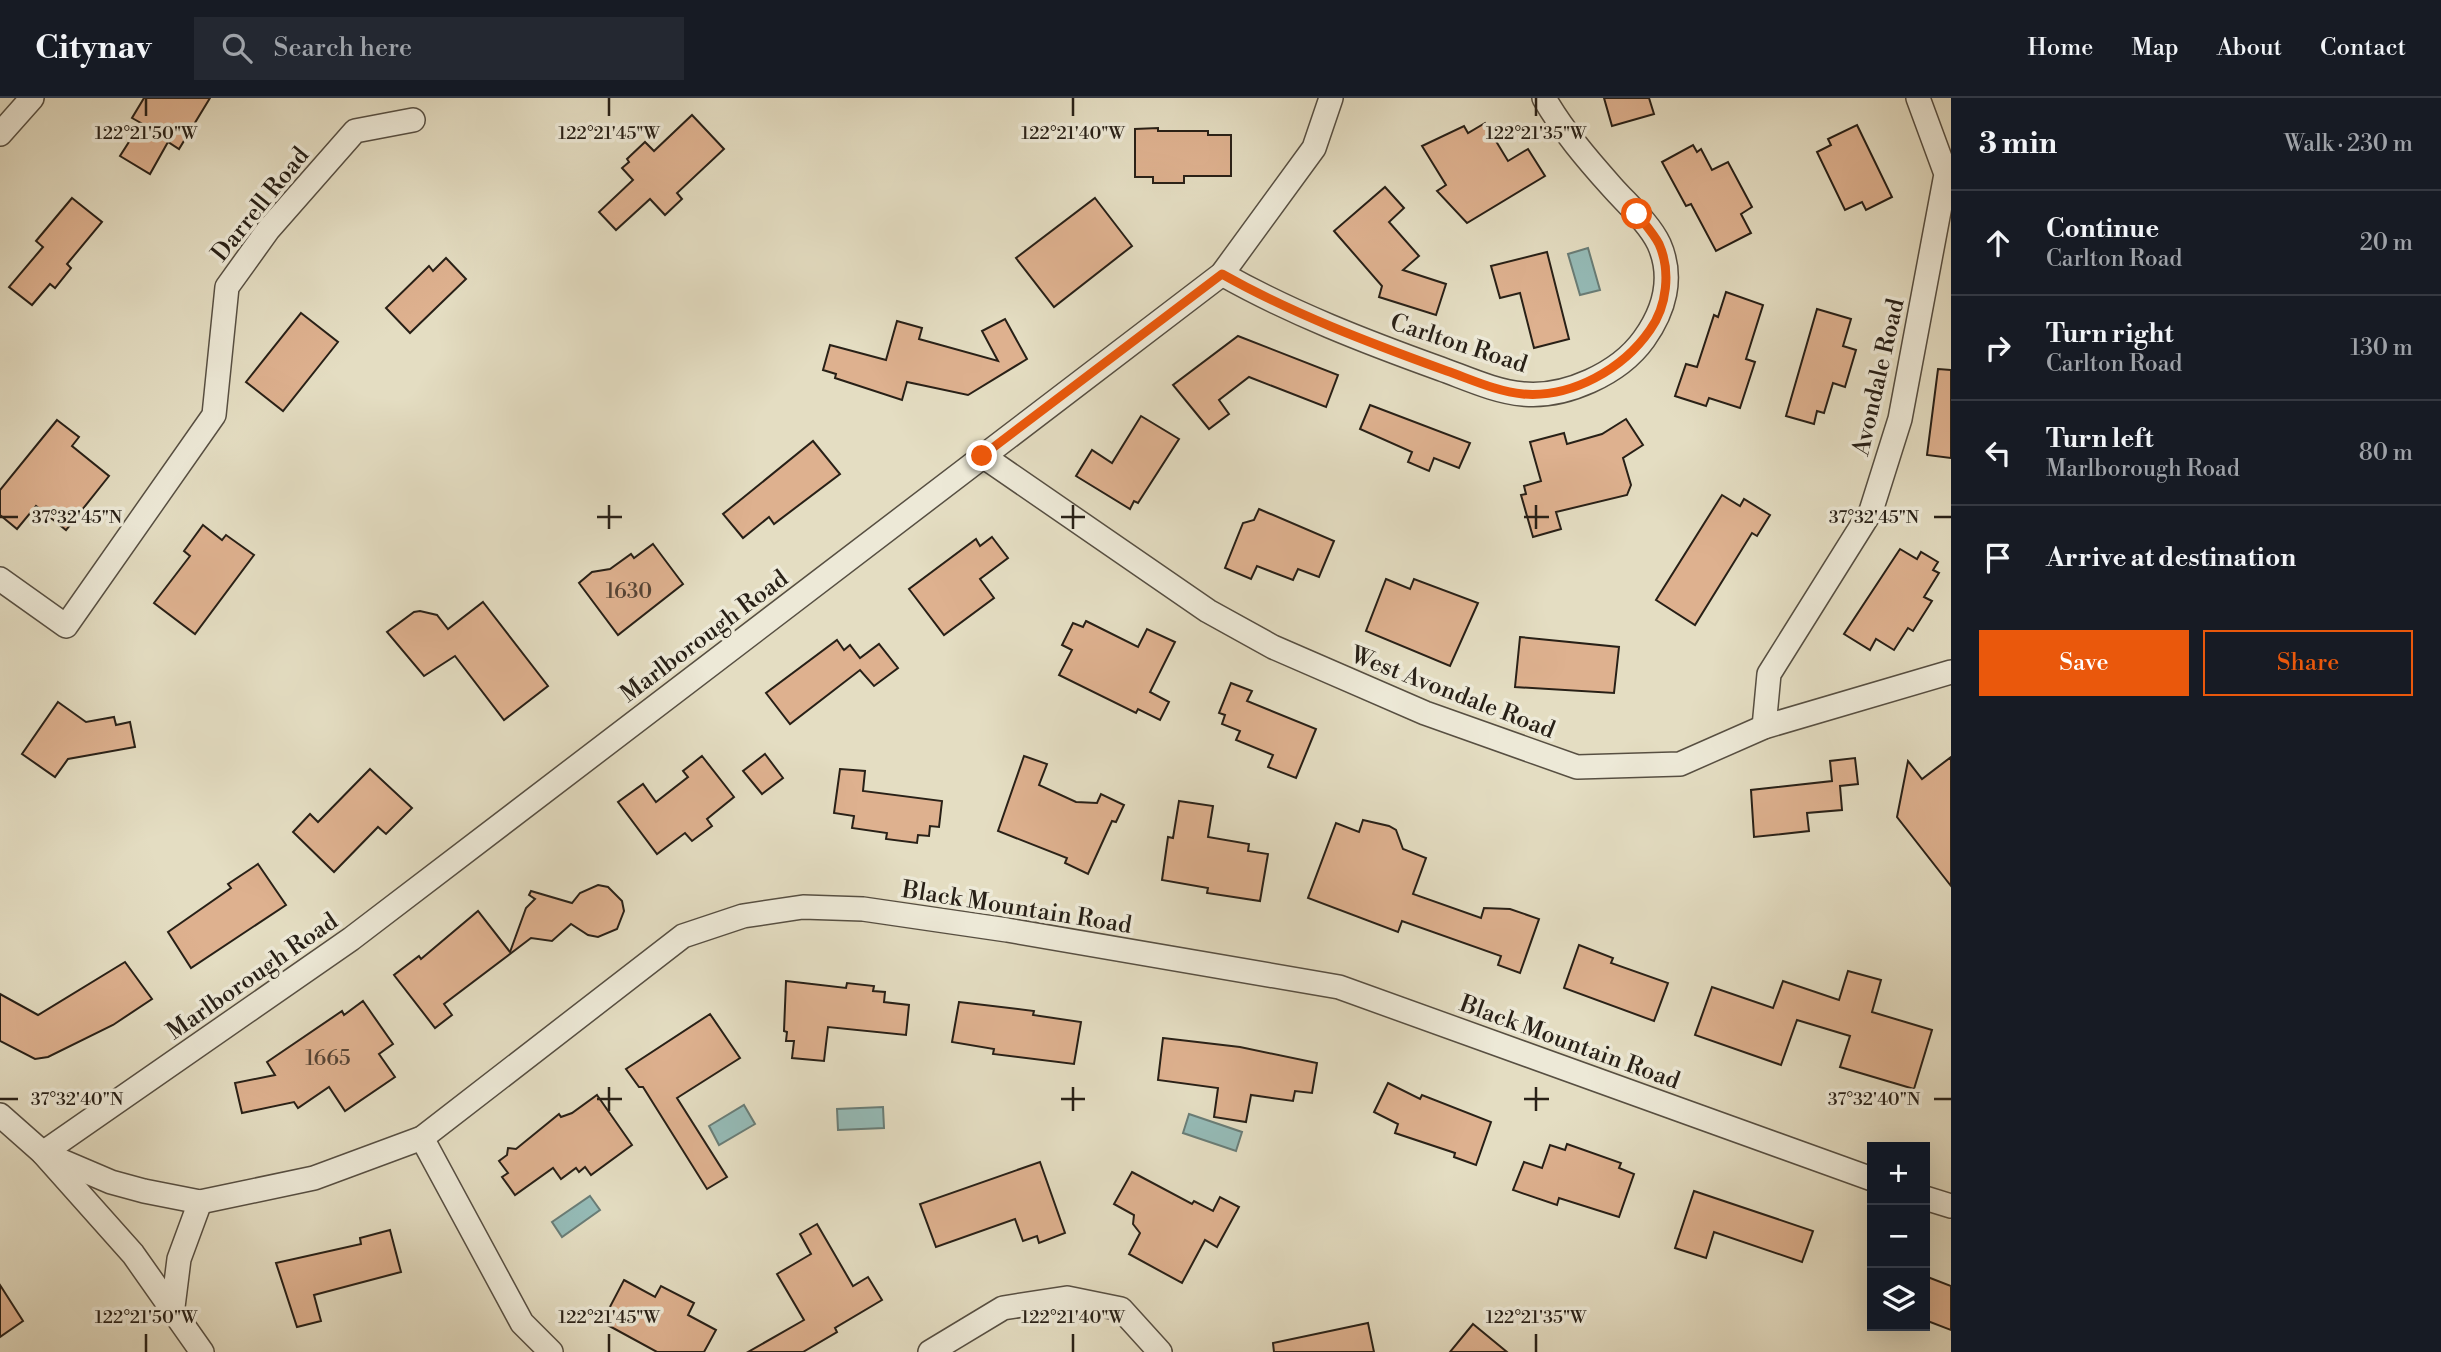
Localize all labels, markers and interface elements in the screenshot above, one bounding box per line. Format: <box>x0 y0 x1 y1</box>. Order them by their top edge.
search box <box>194 17 684 80</box>
text: Citynav <box>35 28 152 69</box>
icon: search <box>218 29 256 67</box>
text: Search here <box>274 32 412 64</box>
text: Home <box>2028 33 2093 63</box>
text: Map <box>2131 33 2179 63</box>
text: About <box>2217 33 2282 63</box>
text: Contact <box>2320 33 2406 63</box>
text: 122°21'50"W <box>95 122 198 145</box>
text: 122°21'45"W <box>558 122 660 145</box>
text: 122°21'40"W <box>1021 122 1125 145</box>
text: 122°21'35"W <box>1486 122 1587 145</box>
text: 3 min <box>1979 125 2057 163</box>
text: Walk · 230 m <box>2284 130 2413 158</box>
street label: Darrell Road <box>205 141 316 268</box>
route start <box>1621 198 1652 229</box>
text: Continue <box>2046 213 2159 245</box>
icon: ahead <box>1979 224 2017 262</box>
text: 20 m <box>2360 229 2413 257</box>
text: Carlton Road <box>2046 245 2182 273</box>
street label: Avondale Road <box>1846 296 1912 460</box>
street label: Carlton Road <box>1386 308 1531 380</box>
text: Turn right <box>2046 318 2174 350</box>
icon: right <box>1979 329 2017 367</box>
text: 130 m <box>2350 334 2413 362</box>
text: Carlton Road <box>2046 350 2182 378</box>
text: Turn left <box>2046 423 2154 455</box>
icon: left <box>1979 434 2017 472</box>
text: 80 m <box>2359 439 2413 467</box>
route end <box>966 440 997 471</box>
text: Marlborough Road <box>2046 455 2240 483</box>
text: 37°32'45"N <box>32 506 123 529</box>
text: 37°32'45"N <box>1829 506 1920 529</box>
icon: arrive <box>1979 539 2017 577</box>
text: Arrive at destination <box>2046 542 2296 574</box>
street label: Marlborough Road <box>615 564 795 710</box>
house number: 1630 <box>606 579 652 605</box>
button: Save <box>1979 630 2189 696</box>
button: Share <box>2203 630 2413 696</box>
street label: West Avondale Road <box>1345 640 1559 746</box>
street label: Black Mountain Road <box>899 875 1134 941</box>
street label: Marlborough Road <box>161 906 344 1047</box>
street label: Black Mountain Road <box>1454 989 1684 1097</box>
house number: 1665 <box>305 1046 351 1072</box>
text: 37°32'40"N <box>31 1088 124 1111</box>
text: 37°32'40"N <box>1828 1088 1921 1111</box>
map controls <box>1867 1142 1930 1331</box>
button: + <box>1867 1142 1930 1205</box>
button: − <box>1867 1205 1930 1268</box>
button: layers <box>1867 1268 1930 1331</box>
text: 122°21'50"W <box>95 1306 198 1329</box>
text: 122°21'45"W <box>558 1306 660 1329</box>
text: 122°21'40"W <box>1021 1306 1125 1329</box>
text: 122°21'35"W <box>1486 1306 1587 1329</box>

